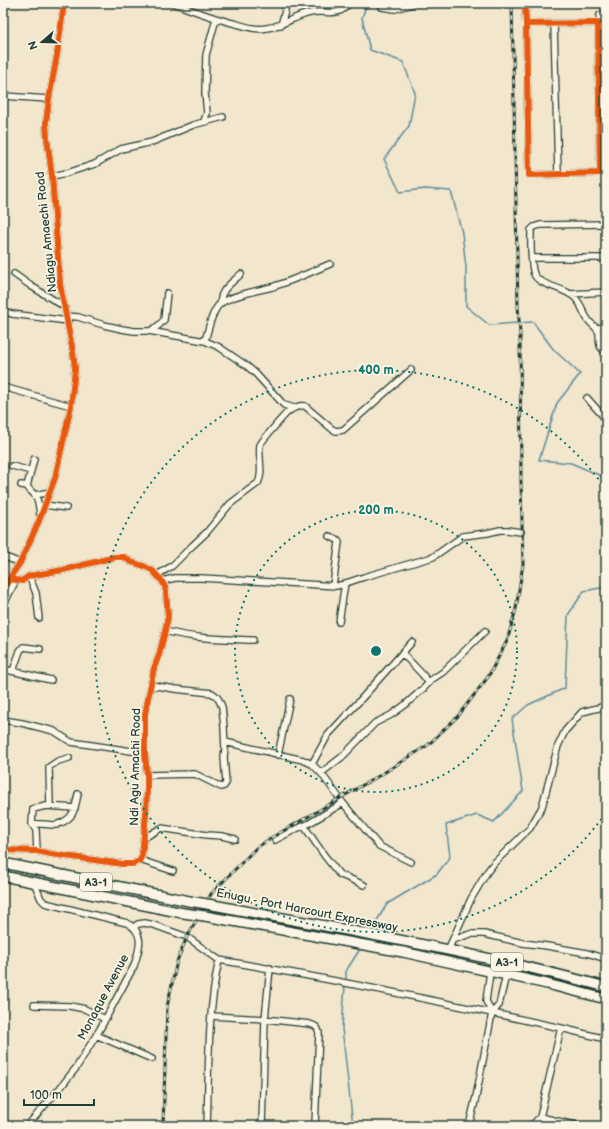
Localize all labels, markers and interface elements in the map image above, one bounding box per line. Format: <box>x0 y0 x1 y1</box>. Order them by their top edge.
north arrow <box>22 22 62 62</box>
text: N <box>26 39 41 51</box>
street label: Ndiagu Amaechi Road <box>33 171 60 293</box>
text: 400 m <box>358 363 394 378</box>
text: 200 m <box>358 503 394 518</box>
centre of rings <box>369 644 383 658</box>
street label: Ndi Agu Amachi Road <box>127 708 144 826</box>
road number: A3-1 <box>80 873 112 891</box>
street label: Enugu - Port Harcourt Expressway <box>215 886 400 936</box>
street label: Monaque Avenue <box>75 952 132 1043</box>
road number: A3-1 <box>491 953 523 971</box>
scale bar <box>24 1081 94 1107</box>
text: 100 m <box>30 1088 62 1103</box>

